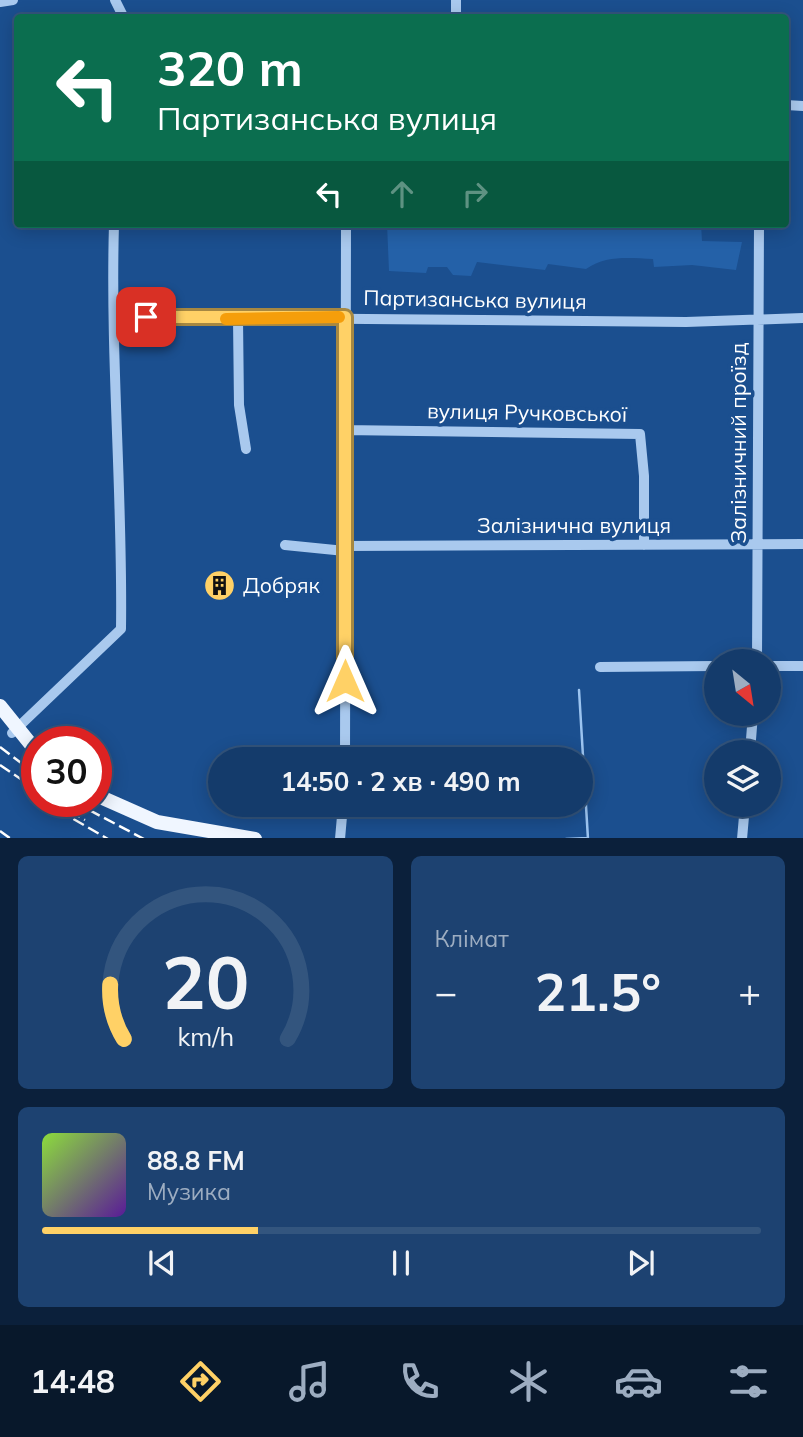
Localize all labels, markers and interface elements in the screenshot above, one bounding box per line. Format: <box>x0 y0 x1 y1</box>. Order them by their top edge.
text: 320 m <box>157 37 303 98</box>
icon: left <box>42 42 133 133</box>
text: Партизанська вулиця <box>157 98 497 138</box>
icon: left <box>310 175 348 213</box>
icon: ahead <box>383 175 421 213</box>
icon: right <box>456 175 494 213</box>
street label: Партизанська вулиця <box>363 284 587 314</box>
pin <box>116 287 176 347</box>
icon: arrive <box>127 298 165 336</box>
street label: Залізничний проїзд <box>725 342 751 544</box>
street label: вулиця Ручковської <box>427 397 628 427</box>
street label: Залізнична вулиця <box>477 512 671 538</box>
building icon: Добряк <box>203 569 237 603</box>
place label: Добряк <box>243 572 321 598</box>
position arrow <box>308 644 382 718</box>
north arrow <box>704 649 780 726</box>
map controls <box>704 649 781 817</box>
speed limit sign: 30 <box>21 726 112 817</box>
button: layers <box>704 740 781 817</box>
text: 14:50 · 2 хв · 490 m <box>280 765 521 798</box>
text: Клімат <box>435 924 509 953</box>
text: 20 <box>162 936 249 1027</box>
text: 21.5° <box>535 959 661 1024</box>
text: − <box>435 968 457 1016</box>
text: + <box>738 968 761 1016</box>
text: km/h <box>177 1020 234 1051</box>
text: 88.8 FM <box>147 1144 245 1177</box>
text: Музика <box>147 1177 231 1206</box>
icon: previous <box>143 1244 181 1282</box>
icon: pause <box>382 1244 420 1282</box>
icon: next <box>622 1244 660 1282</box>
icon: directions <box>176 1357 225 1406</box>
icon: music <box>285 1357 334 1406</box>
icon: phone <box>395 1357 444 1406</box>
icon: climate <box>504 1357 553 1406</box>
icon: car <box>614 1357 663 1406</box>
icon: filters <box>724 1357 773 1406</box>
text: 14:48 <box>30 1361 115 1401</box>

